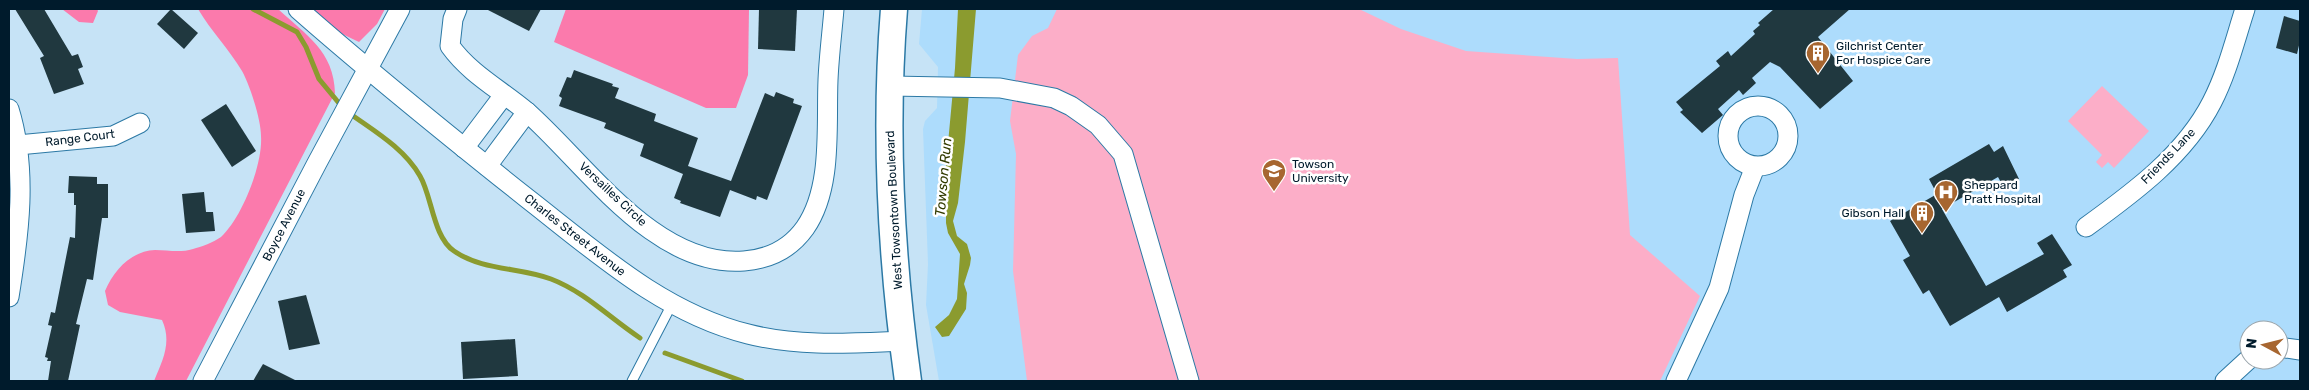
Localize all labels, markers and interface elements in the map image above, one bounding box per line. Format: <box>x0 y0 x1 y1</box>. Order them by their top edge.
place label: Gilchrist Center For Hospice Care <box>1836 39 1931 67</box>
building icon: Gilchrist Center For Hospice Care <box>1805 40 1831 74</box>
street label: Friends Lane <box>2138 125 2198 187</box>
street label: Range Court <box>44 127 116 149</box>
street label: West Towsontown Boulevard <box>883 130 905 290</box>
water label: Towson Run <box>932 137 955 217</box>
place label: Towson University <box>1292 157 1349 185</box>
school or university icon: Towson University <box>1261 158 1287 192</box>
street label: Versailles Circle <box>576 159 650 229</box>
place label: Sheppard Pratt Hospital <box>1964 178 2041 206</box>
hospital icon: Sheppard Pratt Hospital <box>1933 179 1959 213</box>
street label: Boyce Avenue <box>260 186 308 263</box>
street label: Charles Street Avenue <box>522 191 629 279</box>
building icon: Gibson Hall <box>1909 200 1935 234</box>
place label: Gibson Hall <box>1842 206 1904 220</box>
north arrow <box>2239 320 2289 370</box>
text: N <box>2243 337 2261 350</box>

